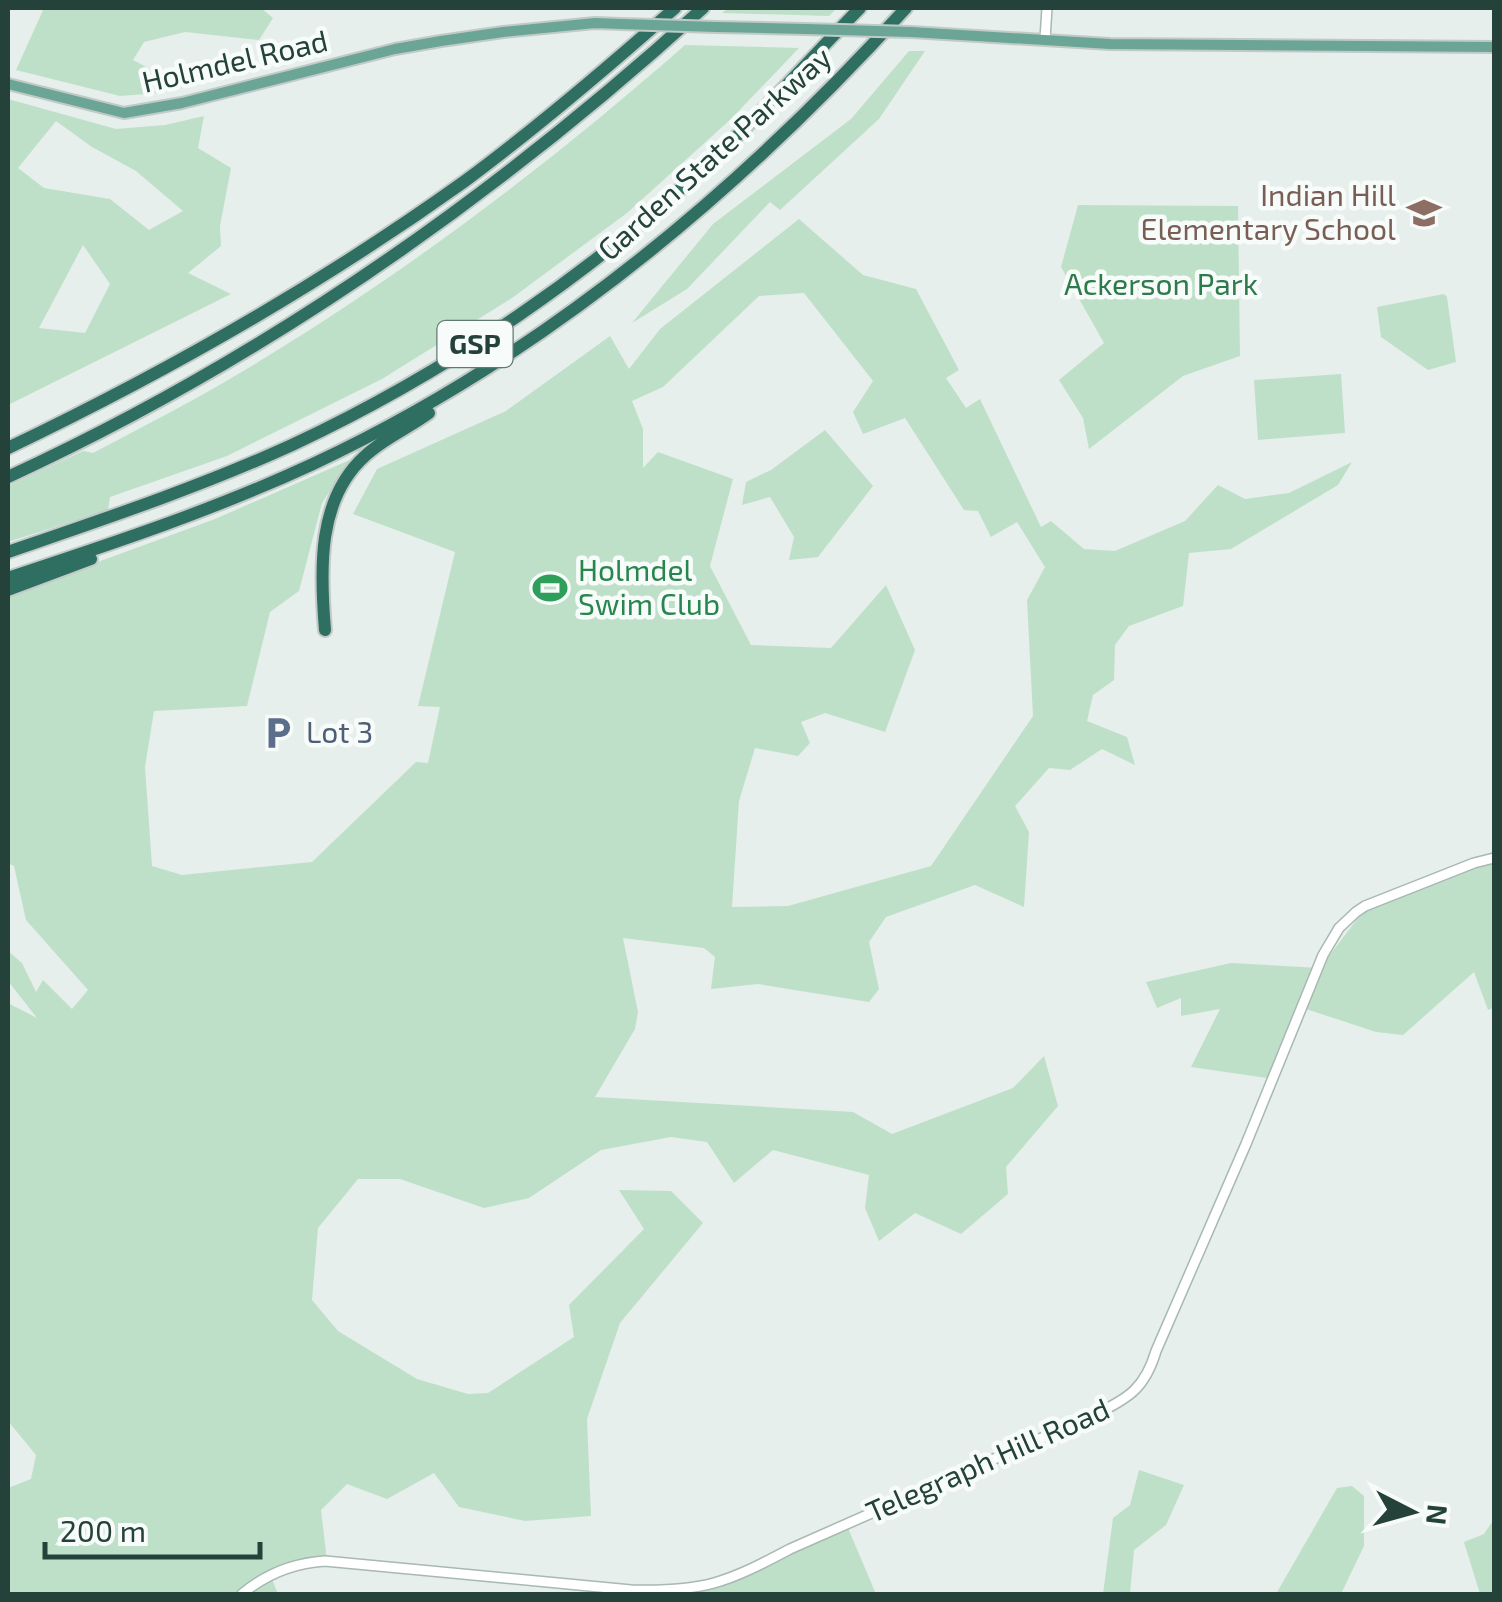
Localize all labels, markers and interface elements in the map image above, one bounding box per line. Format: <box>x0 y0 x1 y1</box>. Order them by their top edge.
street label: Holmdel Road <box>138 21 331 99</box>
street label: Garden State Parkway <box>590 38 838 267</box>
place label: Indian Hill Elementary School <box>1141 176 1396 246</box>
school or university icon: Indian Hill Elementary School <box>1405 194 1443 232</box>
park label: Ackerson Park <box>1064 265 1258 301</box>
road number: GSP <box>438 321 512 367</box>
place label: Holmdel Swim Club <box>578 551 720 621</box>
sports icon: Holmdel Swim Club <box>531 569 569 607</box>
place label: Lot 3 <box>306 713 373 749</box>
parking icon: Lot 3 <box>259 714 297 752</box>
street label: Telegraph Hill Road <box>860 1389 1114 1529</box>
north arrow <box>1362 1462 1462 1562</box>
scale bar <box>45 1497 260 1559</box>
text: N <box>1420 1503 1456 1527</box>
text: 200 m <box>60 1512 146 1548</box>

